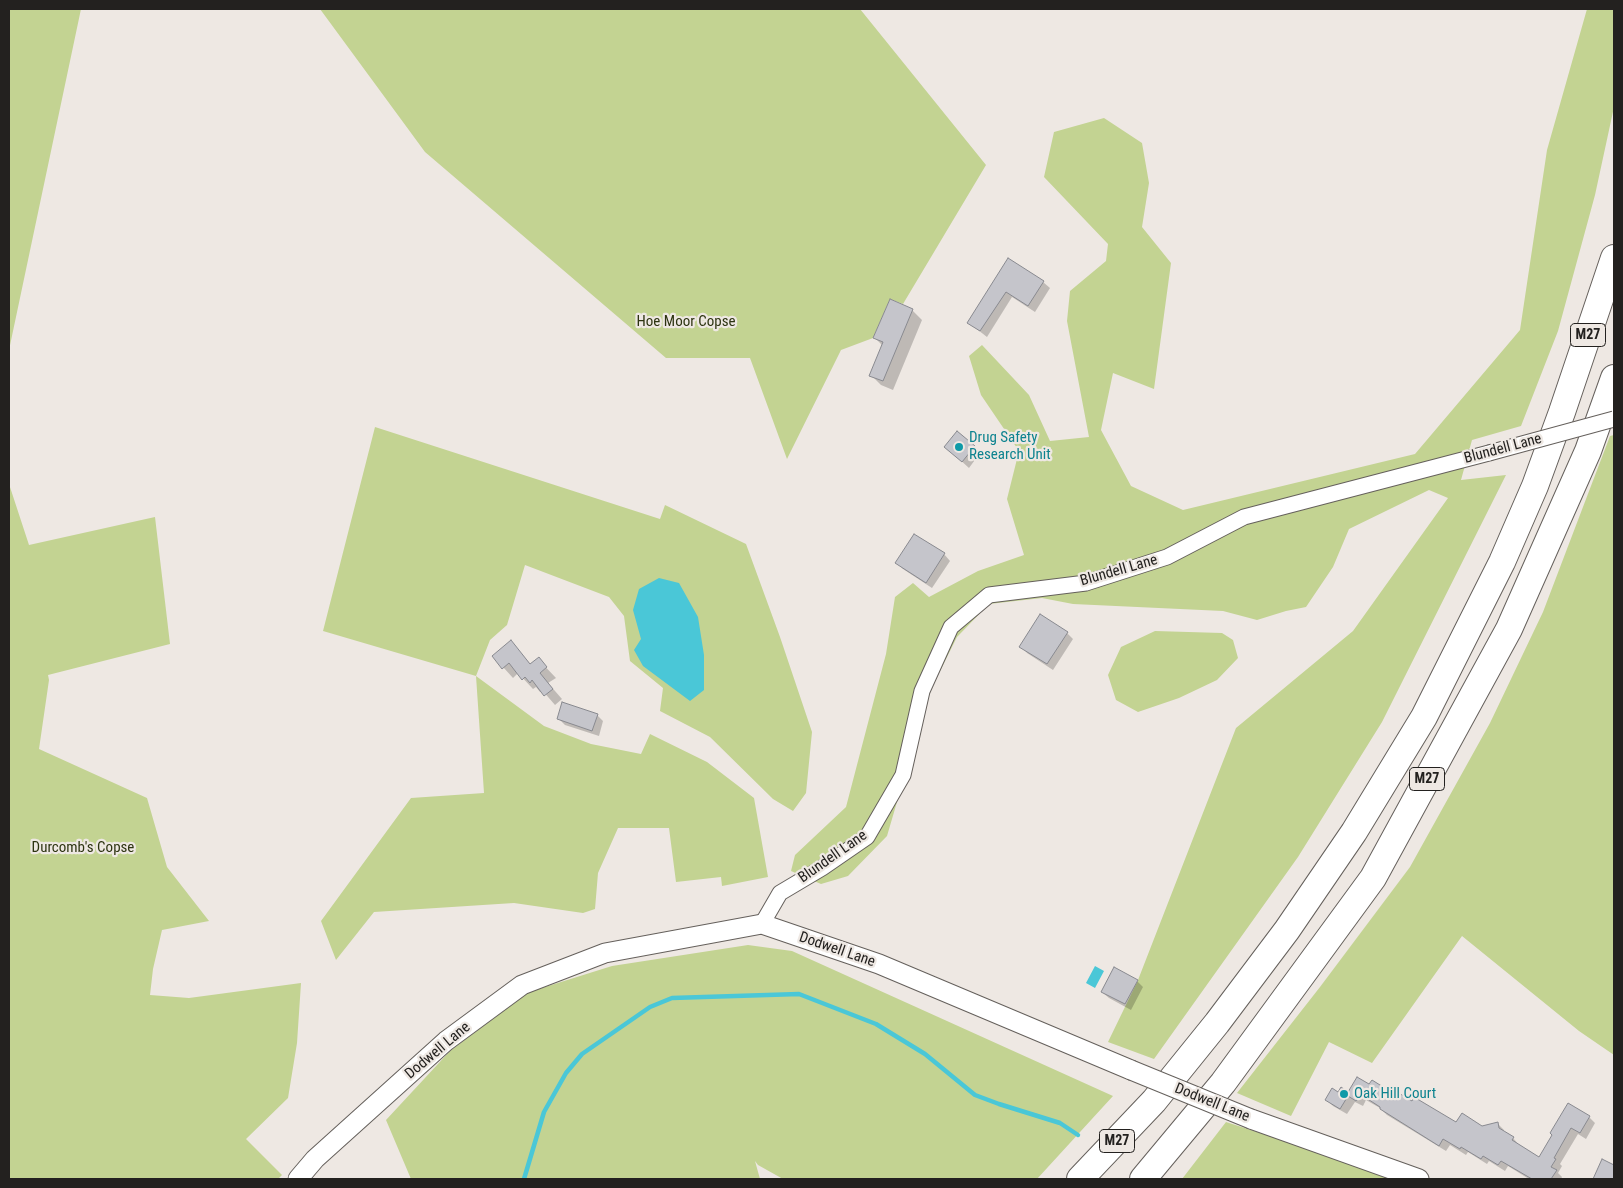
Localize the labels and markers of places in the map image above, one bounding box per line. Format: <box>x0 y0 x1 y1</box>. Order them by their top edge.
place label: Drug Safety Research Unit <box>969 429 1051 464</box>
marker: Drug Safety Research Unit <box>953 441 965 453</box>
place label: Oak Hill Court <box>1354 1085 1436 1103</box>
marker: Oak Hill Court <box>1338 1088 1350 1100</box>

